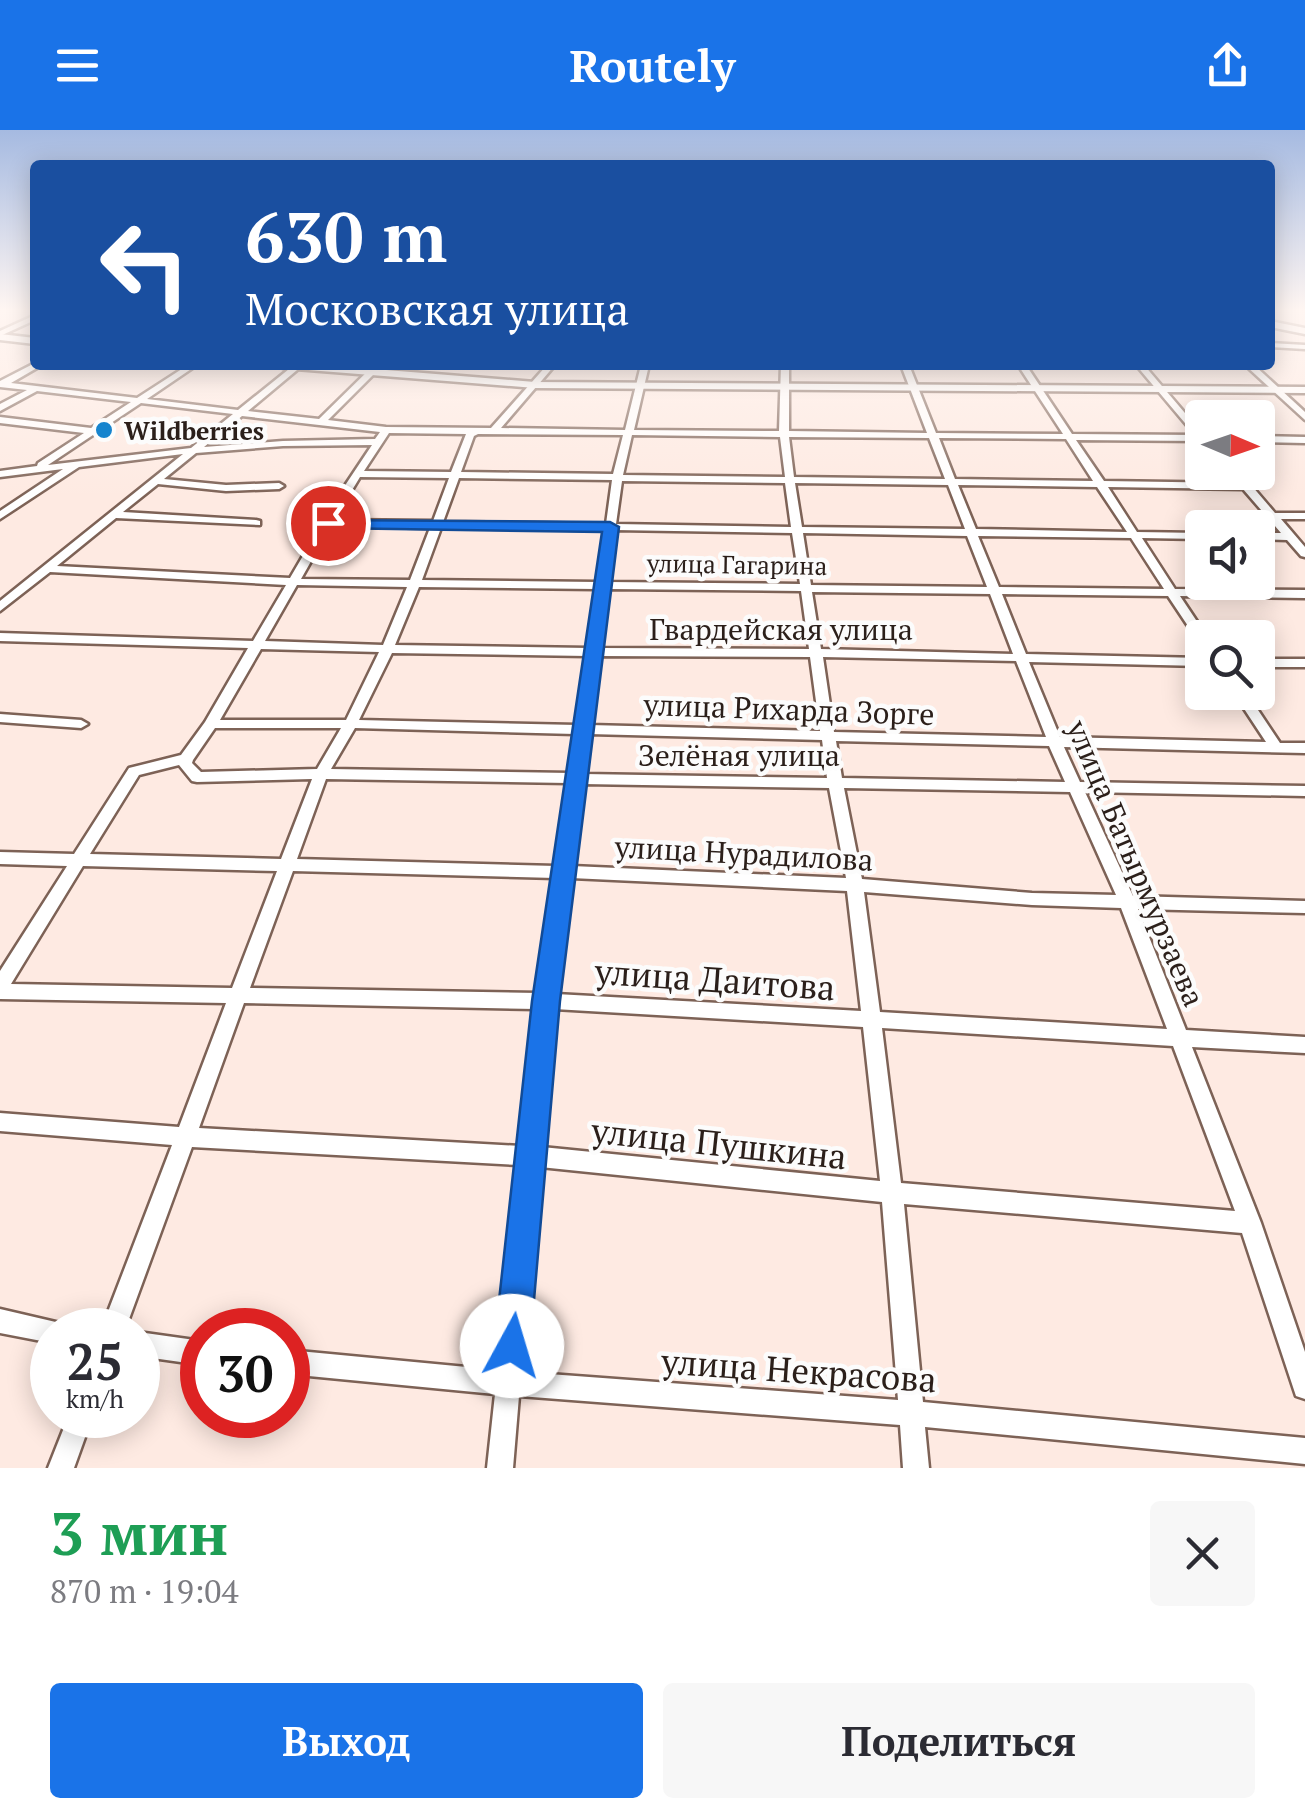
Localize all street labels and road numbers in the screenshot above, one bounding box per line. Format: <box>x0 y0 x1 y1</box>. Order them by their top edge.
street label: улица Гагарина <box>646 546 828 582</box>
street label: Гвардейская улица <box>649 609 913 649</box>
street label: улица Рихарда Зорге <box>642 684 935 734</box>
street label: улица Батырмурзаева <box>1057 713 1214 1012</box>
street label: Зелёная улица <box>638 735 840 775</box>
street label: улица Нурадилова <box>613 826 874 880</box>
street label: улица Даитова <box>592 948 837 1010</box>
street label: улица Пушкина <box>588 1107 849 1179</box>
street label: улица Некрасова <box>659 1337 938 1403</box>

